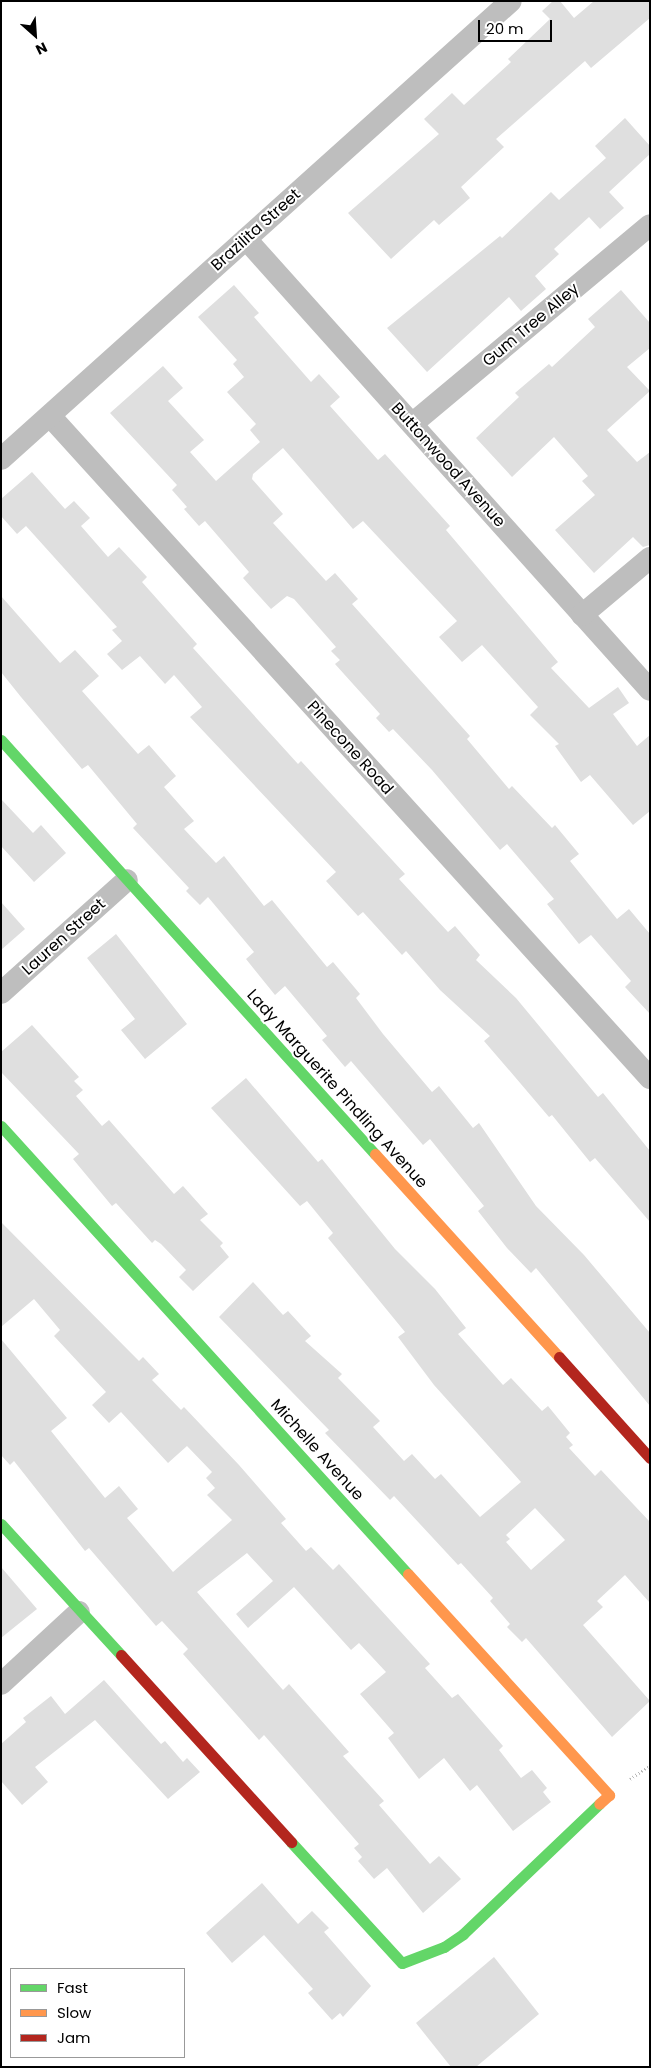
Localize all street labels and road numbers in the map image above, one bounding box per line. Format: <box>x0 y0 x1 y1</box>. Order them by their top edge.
street label: Brazilita Street <box>207 185 305 275</box>
street label: Gum Tree Alley <box>479 279 583 371</box>
street label: Buttonwood Avenue <box>387 399 509 531</box>
street label: Pinecone Road <box>303 697 397 799</box>
street label: Lauren Street <box>18 895 110 979</box>
street label: Lady Marguerite Pindling Avenue <box>243 986 431 1192</box>
street label: Michelle Avenue <box>266 1395 368 1505</box>

